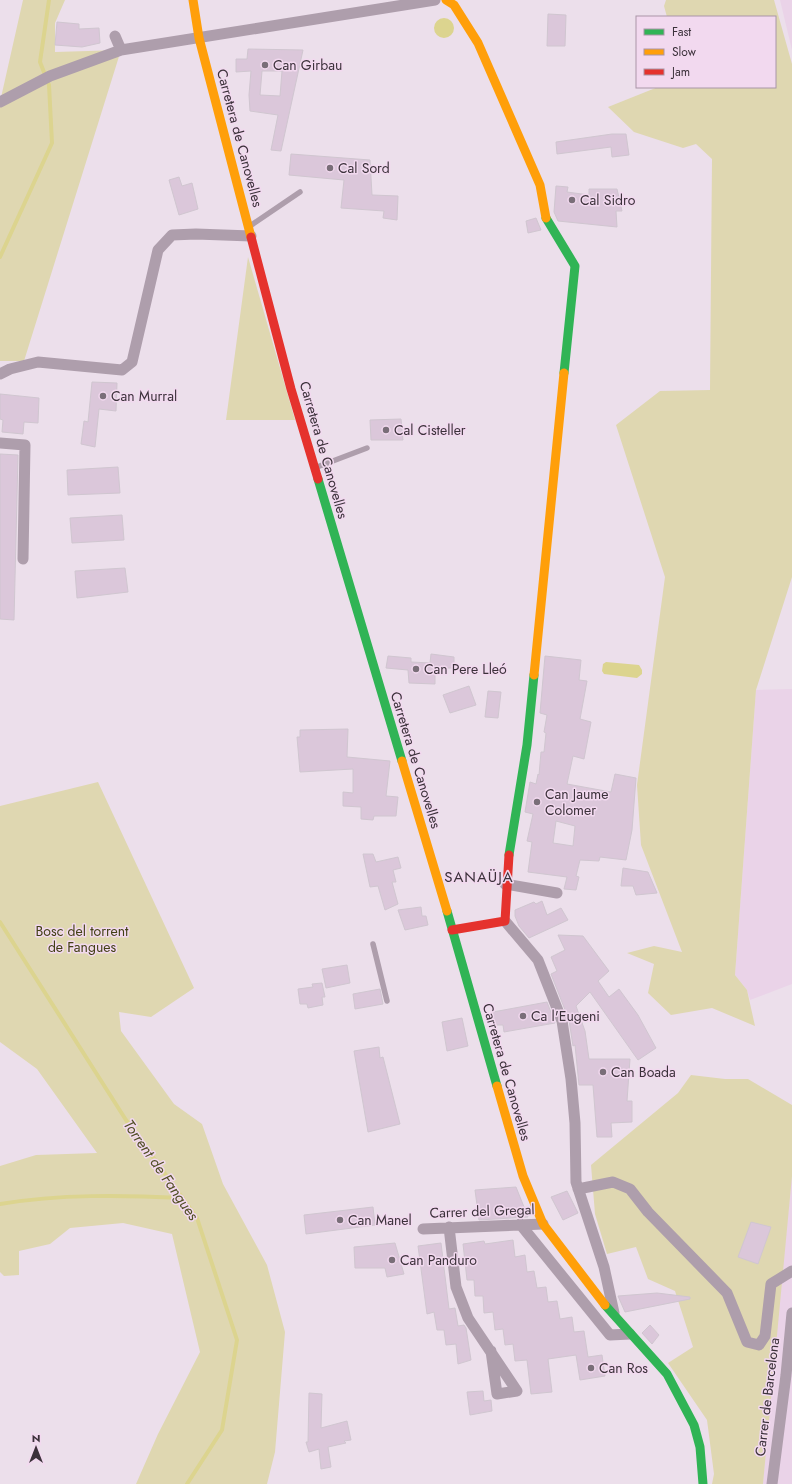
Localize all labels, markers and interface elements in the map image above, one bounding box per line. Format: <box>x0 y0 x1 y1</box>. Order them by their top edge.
legend <box>636 16 776 88</box>
text: Fast <box>672 23 691 41</box>
text: Slow <box>672 43 697 61</box>
place label: Can Girbau <box>273 55 342 75</box>
marker: Can Girbau <box>260 60 270 70</box>
text: Jam <box>670 63 690 81</box>
street label: Carretera de Canovelles <box>212 67 268 210</box>
place label: Cal Sord <box>338 158 390 178</box>
marker: Cal Sord <box>325 163 335 173</box>
place label: Cal Sidro <box>580 190 636 210</box>
marker: Cal Sidro <box>567 195 577 205</box>
street label: Carretera de Canovelles <box>295 379 353 521</box>
place label: Can Murral <box>111 386 177 406</box>
marker: Can Murral <box>98 391 108 401</box>
place label: Cal Cisteller <box>394 420 466 440</box>
marker: Cal Cisteller <box>381 425 391 435</box>
place label: Can Pere Lleó <box>424 659 507 679</box>
marker: Can Pere Lleó <box>411 664 421 674</box>
street label: Carretera de Canovelles <box>386 689 446 831</box>
place label: Can Jaume Colomer <box>545 784 608 820</box>
marker: Can Jaume Colomer <box>532 797 542 807</box>
district label: SANAÜJA <box>444 866 514 888</box>
park label: Bosc del torrent de Fangues <box>36 921 129 957</box>
street label: Carretera de Canovelles <box>478 1001 536 1143</box>
place label: Ca l'Eugeni <box>531 1006 600 1026</box>
marker: Ca l'Eugeni <box>518 1011 528 1021</box>
place label: Can Boada <box>611 1062 676 1082</box>
marker: Can Boada <box>598 1067 608 1077</box>
water label: Torrent de Fangues <box>118 1115 204 1225</box>
street label: Carrer del Gregal <box>429 1199 535 1223</box>
place label: Can Manel <box>348 1210 412 1230</box>
marker: Can Manel <box>335 1215 345 1225</box>
place label: Can Panduro <box>400 1250 477 1270</box>
marker: Can Panduro <box>387 1255 397 1265</box>
street label: Carrer de Barcelona <box>750 1337 784 1457</box>
place label: Can Ros <box>599 1358 648 1378</box>
marker: Can Ros <box>586 1363 596 1373</box>
north arrow <box>16 1428 56 1468</box>
text: N <box>32 1430 40 1446</box>

